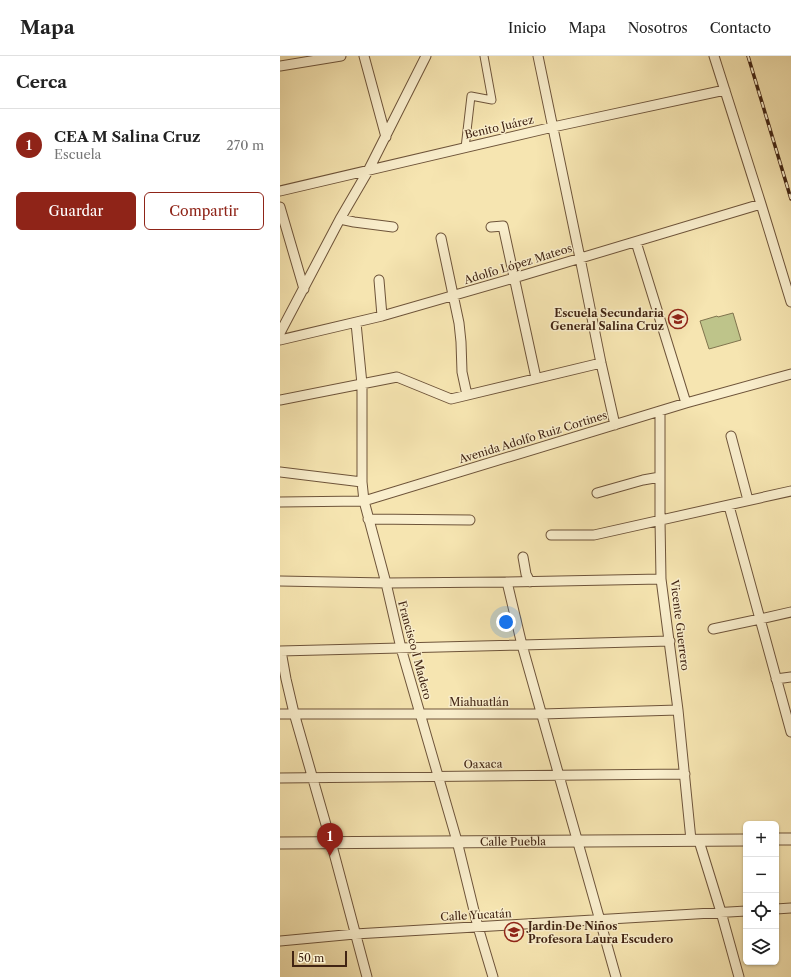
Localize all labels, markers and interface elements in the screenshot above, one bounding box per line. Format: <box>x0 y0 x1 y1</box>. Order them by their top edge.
text: Mapa <box>20 16 75 39</box>
text: Inicio <box>508 19 546 37</box>
text: Mapa <box>568 19 606 37</box>
text: Nosotros <box>628 19 688 37</box>
text: Contacto <box>710 19 771 37</box>
text: Cerca <box>16 72 67 92</box>
street label: Benito Juárez <box>463 112 535 142</box>
text: CEA M Salina Cruz <box>54 127 201 146</box>
text: 1 <box>26 137 32 153</box>
text: 270 m <box>226 137 264 153</box>
text: Escuela <box>54 146 101 162</box>
button: Guardar <box>16 192 136 230</box>
button: Compartir <box>144 192 264 230</box>
street label: Adolfo López Mateos <box>461 241 574 287</box>
place label: Escuela Secundaria General Salina Cruz <box>550 306 665 333</box>
school or university icon: Escuela Secundaria General Salina Cruz <box>667 308 689 330</box>
street label: Avenida Adolfo Ruiz Cortines <box>456 408 609 467</box>
street label: Vicente Guerrero <box>667 578 693 671</box>
street label: Francisco I Madero <box>395 599 435 701</box>
your location <box>496 612 516 632</box>
street label: Miahuatlán <box>449 695 509 709</box>
street label: Oaxaca <box>464 757 503 771</box>
map controls <box>743 821 779 965</box>
button: + <box>743 821 779 857</box>
pin: 1 <box>317 823 343 856</box>
street label: Calle Puebla <box>480 834 546 849</box>
button: − <box>743 857 779 893</box>
button: locate <box>743 893 779 929</box>
street label: Calle Yucatán <box>440 906 512 924</box>
place label: Jardin De Niños Profesora Laura Escudero <box>526 919 673 946</box>
school or university icon: Jardin De Niños Profesora Laura Escudero <box>503 921 525 943</box>
button: layers <box>743 929 779 965</box>
scale bar <box>292 949 347 968</box>
text: 50 m <box>298 951 324 965</box>

